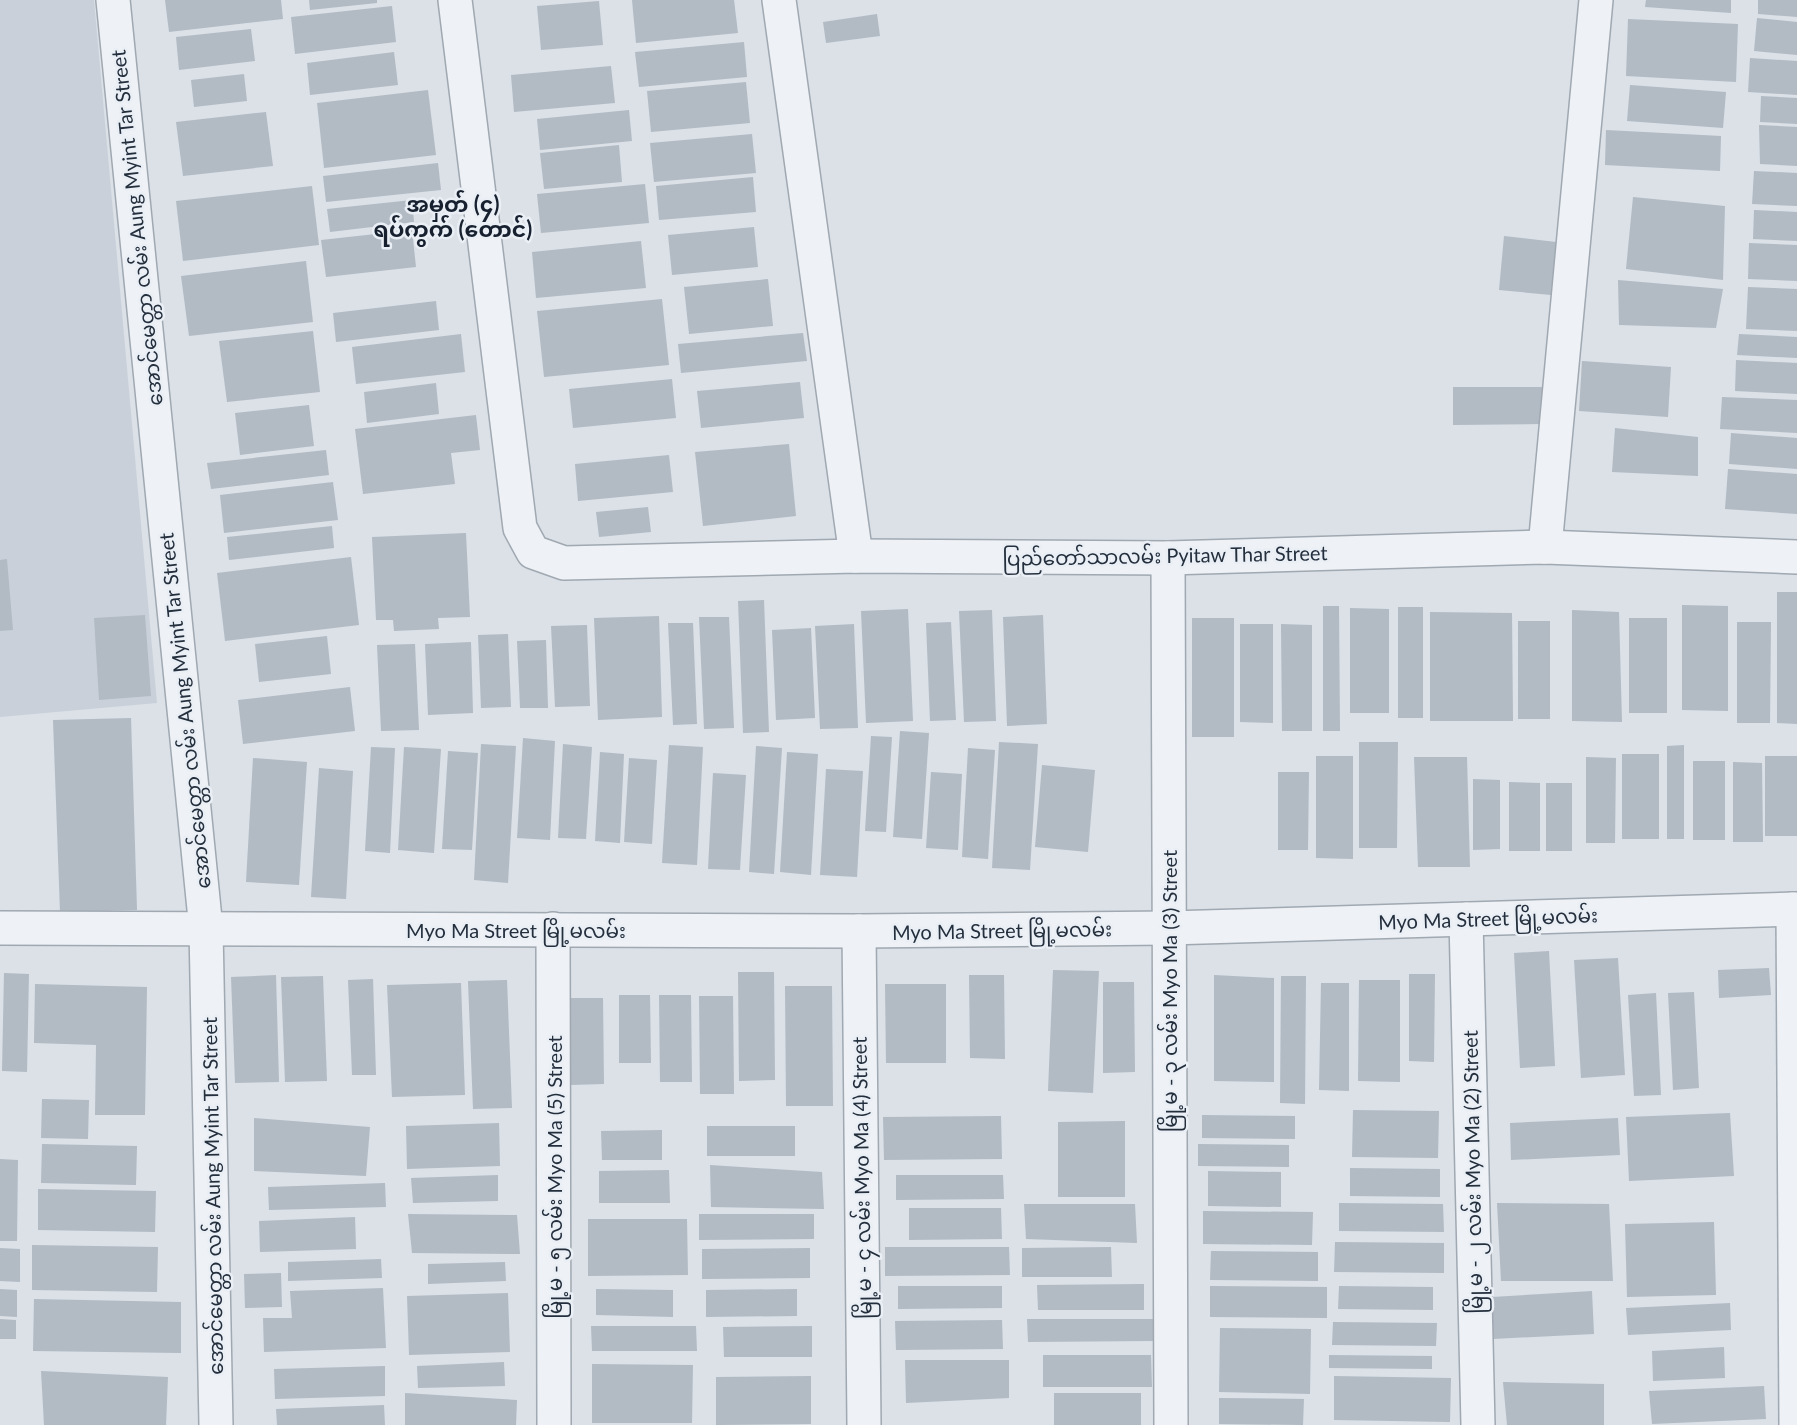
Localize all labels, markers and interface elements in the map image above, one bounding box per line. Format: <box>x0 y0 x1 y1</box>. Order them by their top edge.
street label: အောင်မေတ္တာ လမ်း Aung Myint Tar Street <box>104 48 172 407</box>
district label: အမှတ် (၄) ရပ်ကွက် (တောင်) <box>374 189 532 247</box>
street label: အောင်မေတ္တာ လမ်း Aung Myint Tar Street <box>152 531 220 890</box>
street label: ပြည်တော်သာလမ်း Pyitaw Thar Street <box>1002 539 1328 575</box>
street label: မြို့မ - ၃ လမ်း Myo Ma (3) Street <box>1156 850 1186 1132</box>
street label: Myo Ma Street မြို့မလမ်း <box>1378 901 1598 939</box>
street label: Myo Ma Street မြို့မလမ်း <box>892 915 1112 949</box>
street label: Myo Ma Street မြို့မလမ်း <box>406 917 626 947</box>
street label: အောင်မေတ္တာ လမ်း Aung Myint Tar Street <box>196 1017 232 1375</box>
street label: မြို့မ - ၂ လမ်း Myo Ma (2) Street <box>1457 1030 1491 1314</box>
street label: မြို့မ - ၅ လမ်း Myo Ma (5) Street <box>541 1035 571 1319</box>
street label: မြို့မ - ၄ လမ်း Myo Ma (4) Street <box>846 1036 880 1319</box>

